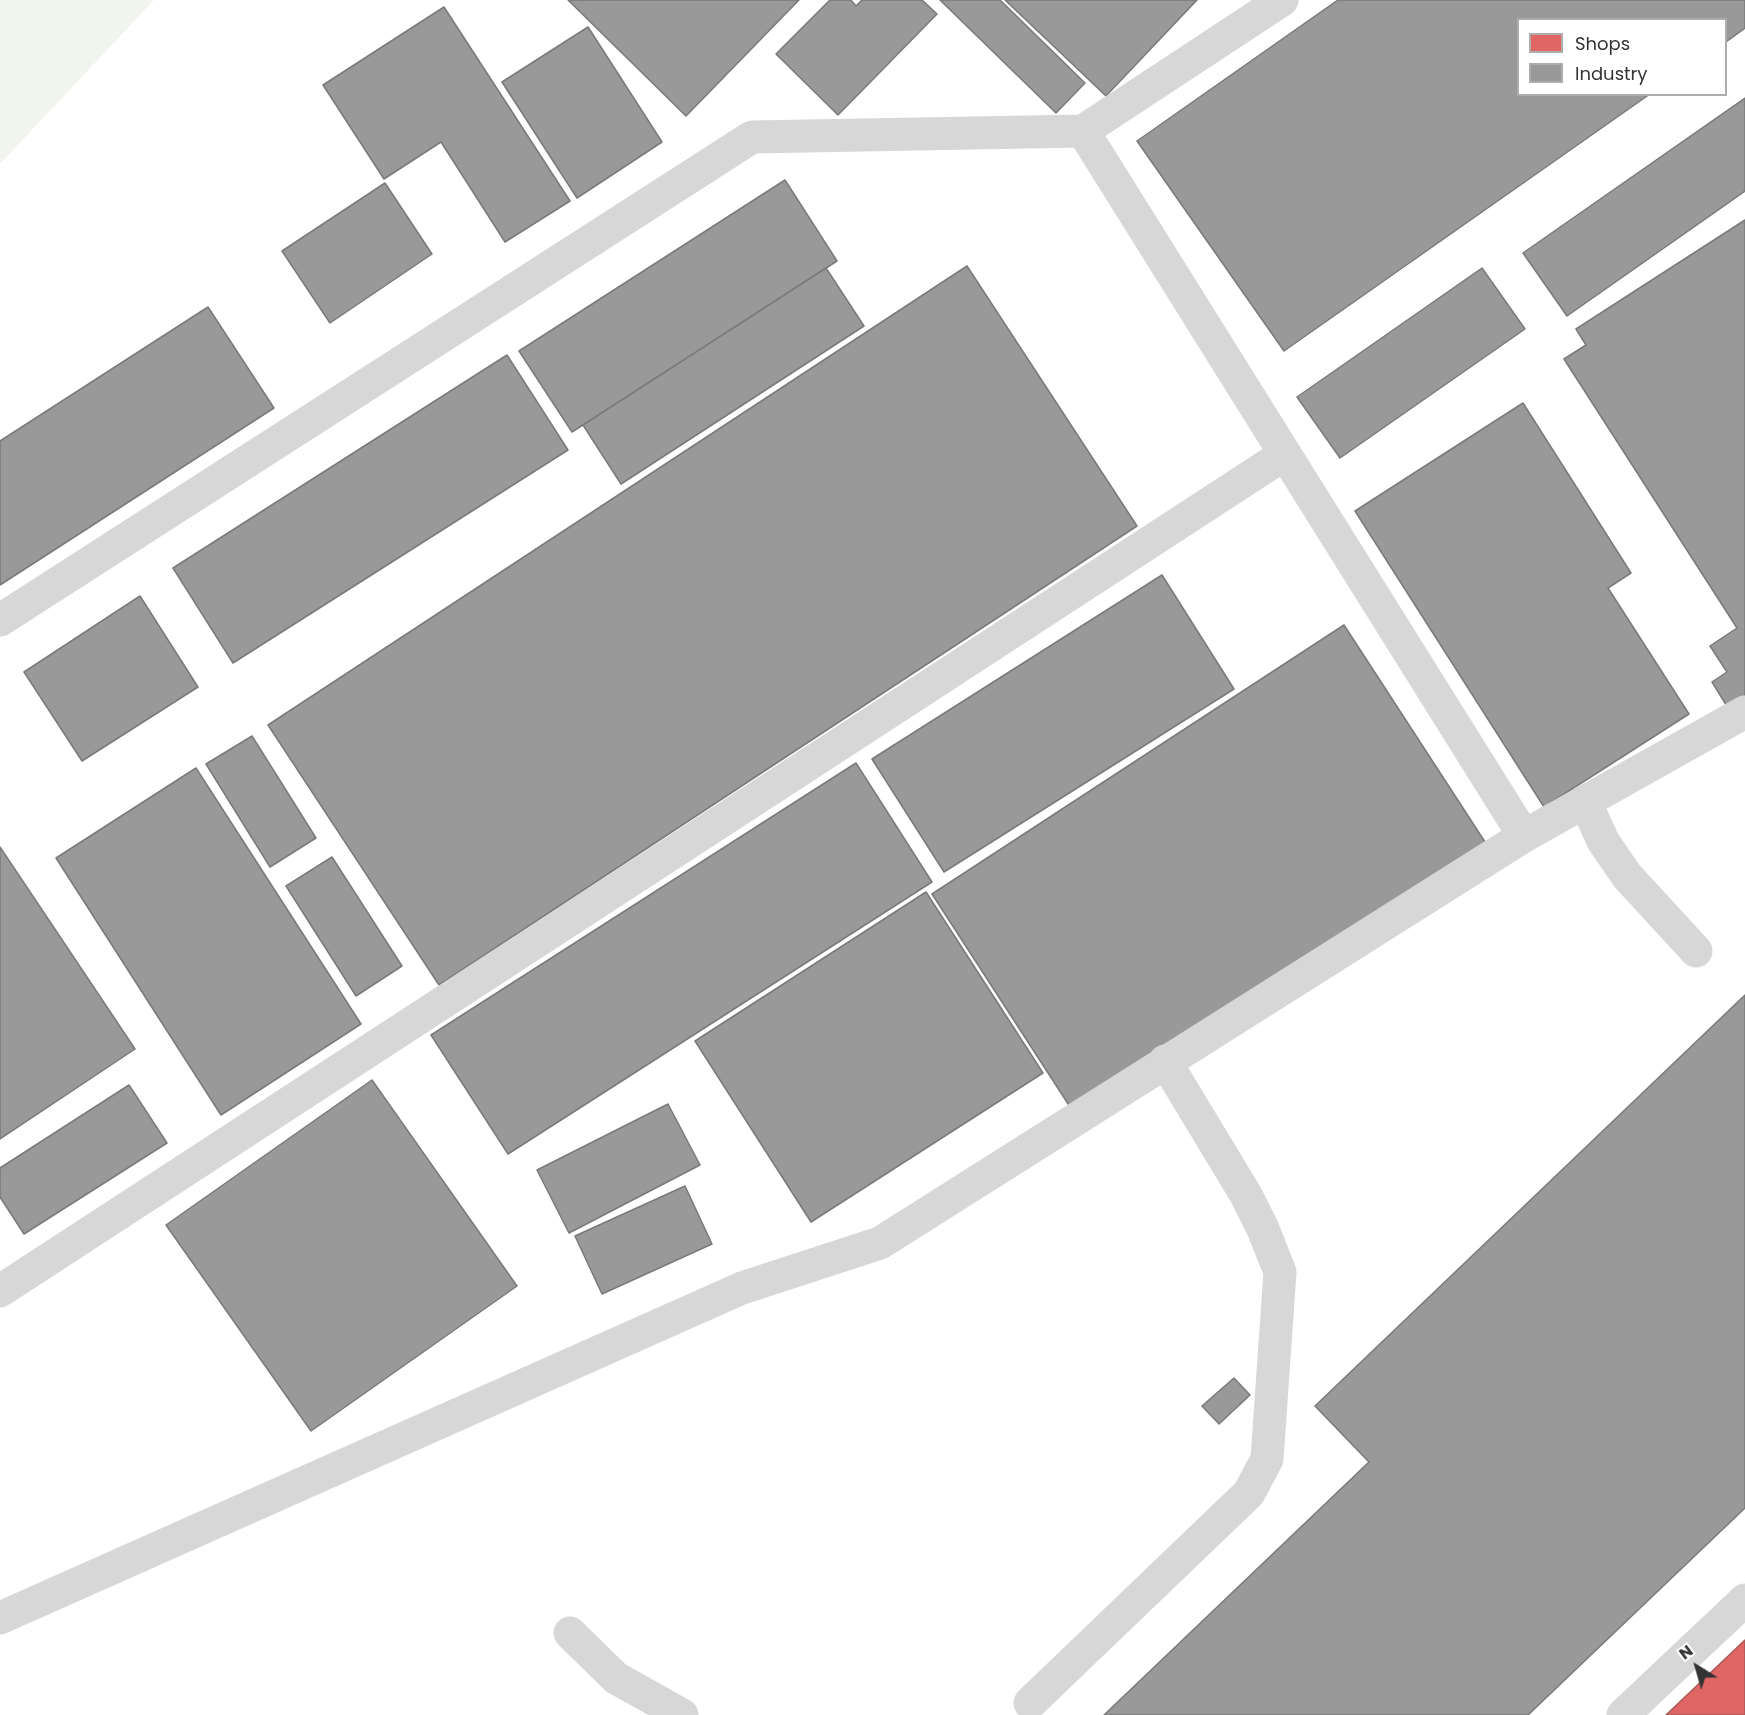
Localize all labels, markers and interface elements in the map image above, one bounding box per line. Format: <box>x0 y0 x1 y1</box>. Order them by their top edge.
legend <box>1517 18 1727 96</box>
text: Shops <box>1575 31 1630 56</box>
text: Industry <box>1575 61 1647 86</box>
north arrow <box>1667 1637 1727 1697</box>
text: N <box>1674 1639 1698 1665</box>

